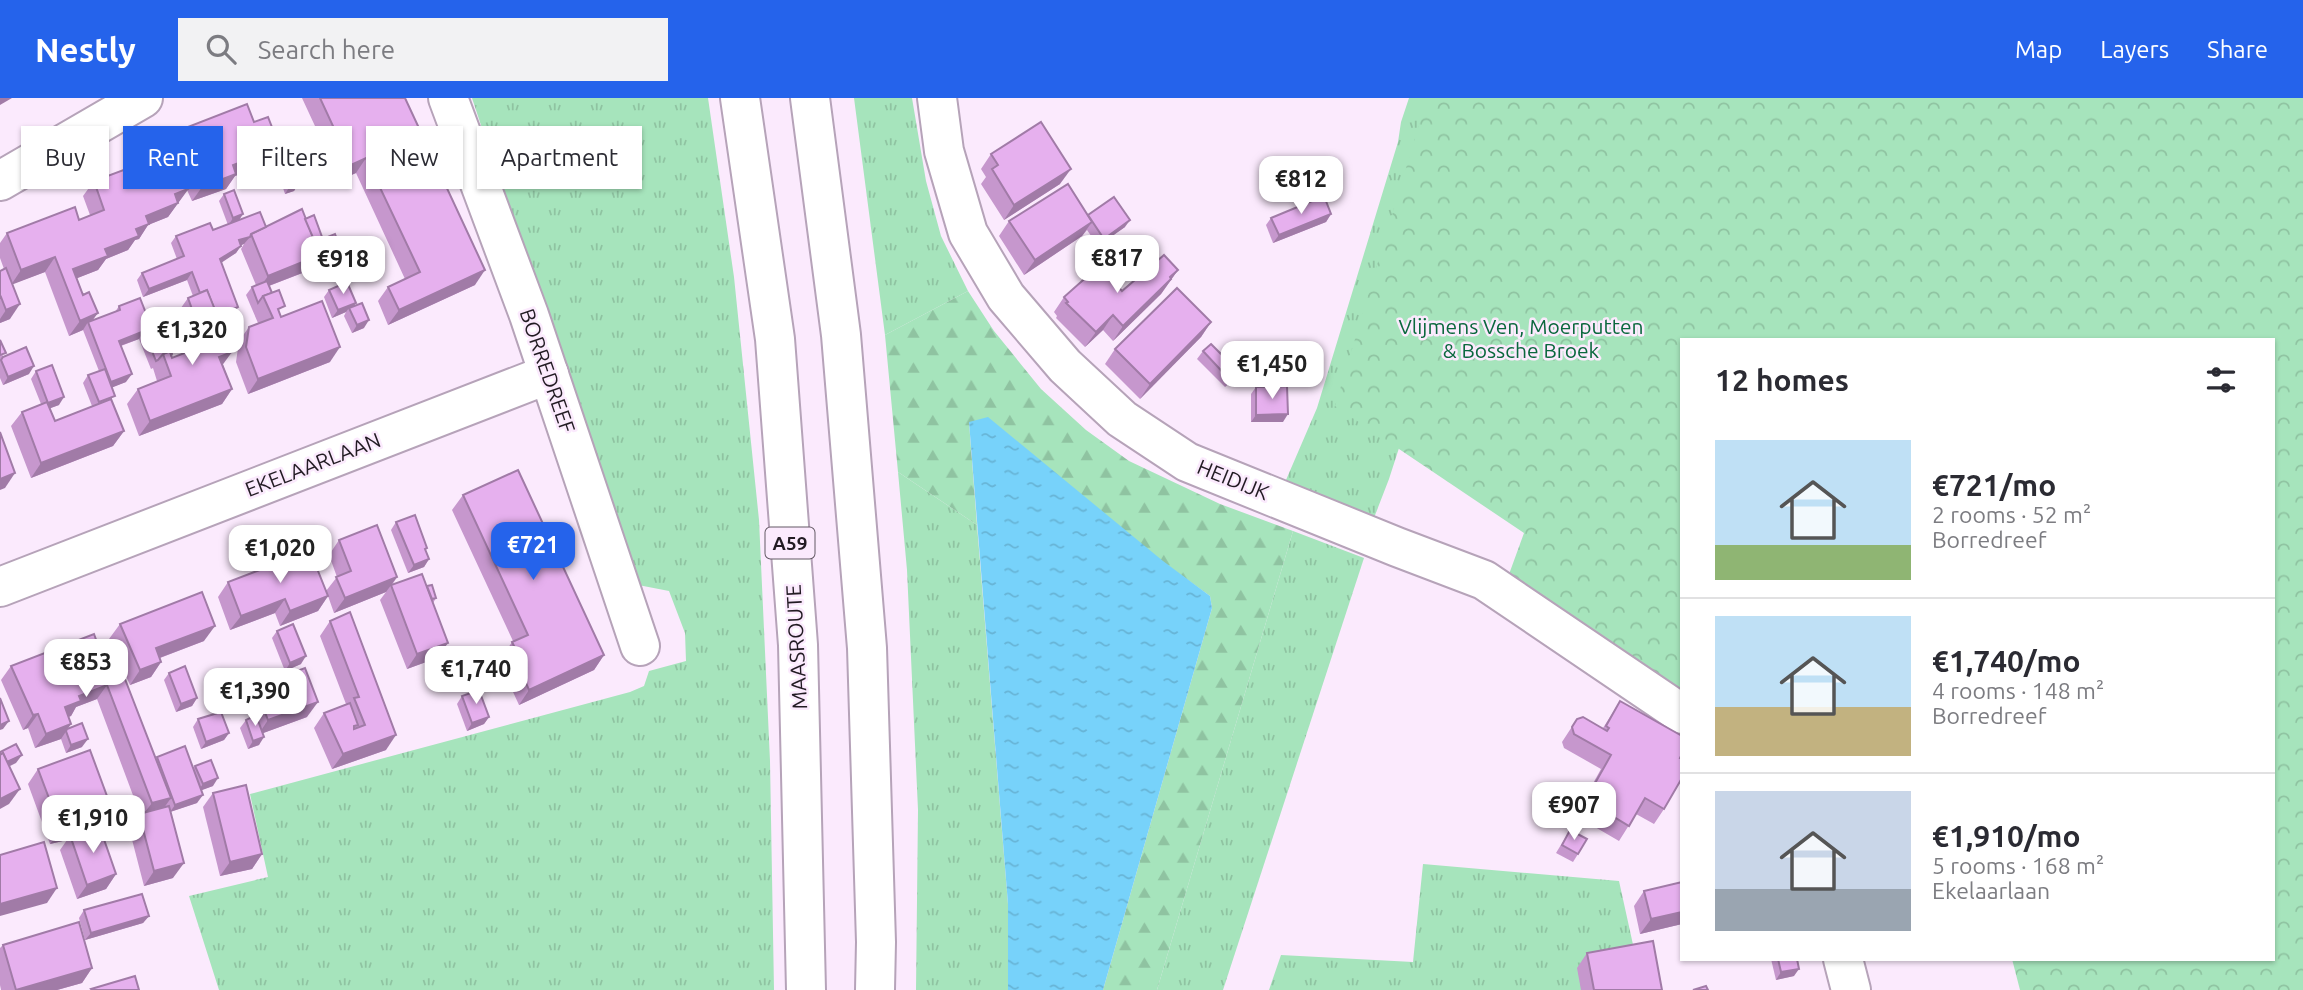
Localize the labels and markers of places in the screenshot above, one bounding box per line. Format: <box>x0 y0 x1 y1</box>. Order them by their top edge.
pin: €812 <box>1260 156 1342 216</box>
pin: €918 <box>302 236 384 296</box>
pin: €817 <box>1076 236 1158 295</box>
pin: €1,320 <box>135 308 249 367</box>
pin: €1,450 <box>1215 342 1329 401</box>
pin: €721 <box>492 522 574 582</box>
pin: €1,020 <box>223 526 337 585</box>
pin: €853 <box>45 640 127 699</box>
pin: €1,740 <box>419 646 533 706</box>
pin: €1,390 <box>198 668 312 728</box>
pin: €907 <box>1533 782 1615 842</box>
pin: €1,910 <box>36 796 150 855</box>

